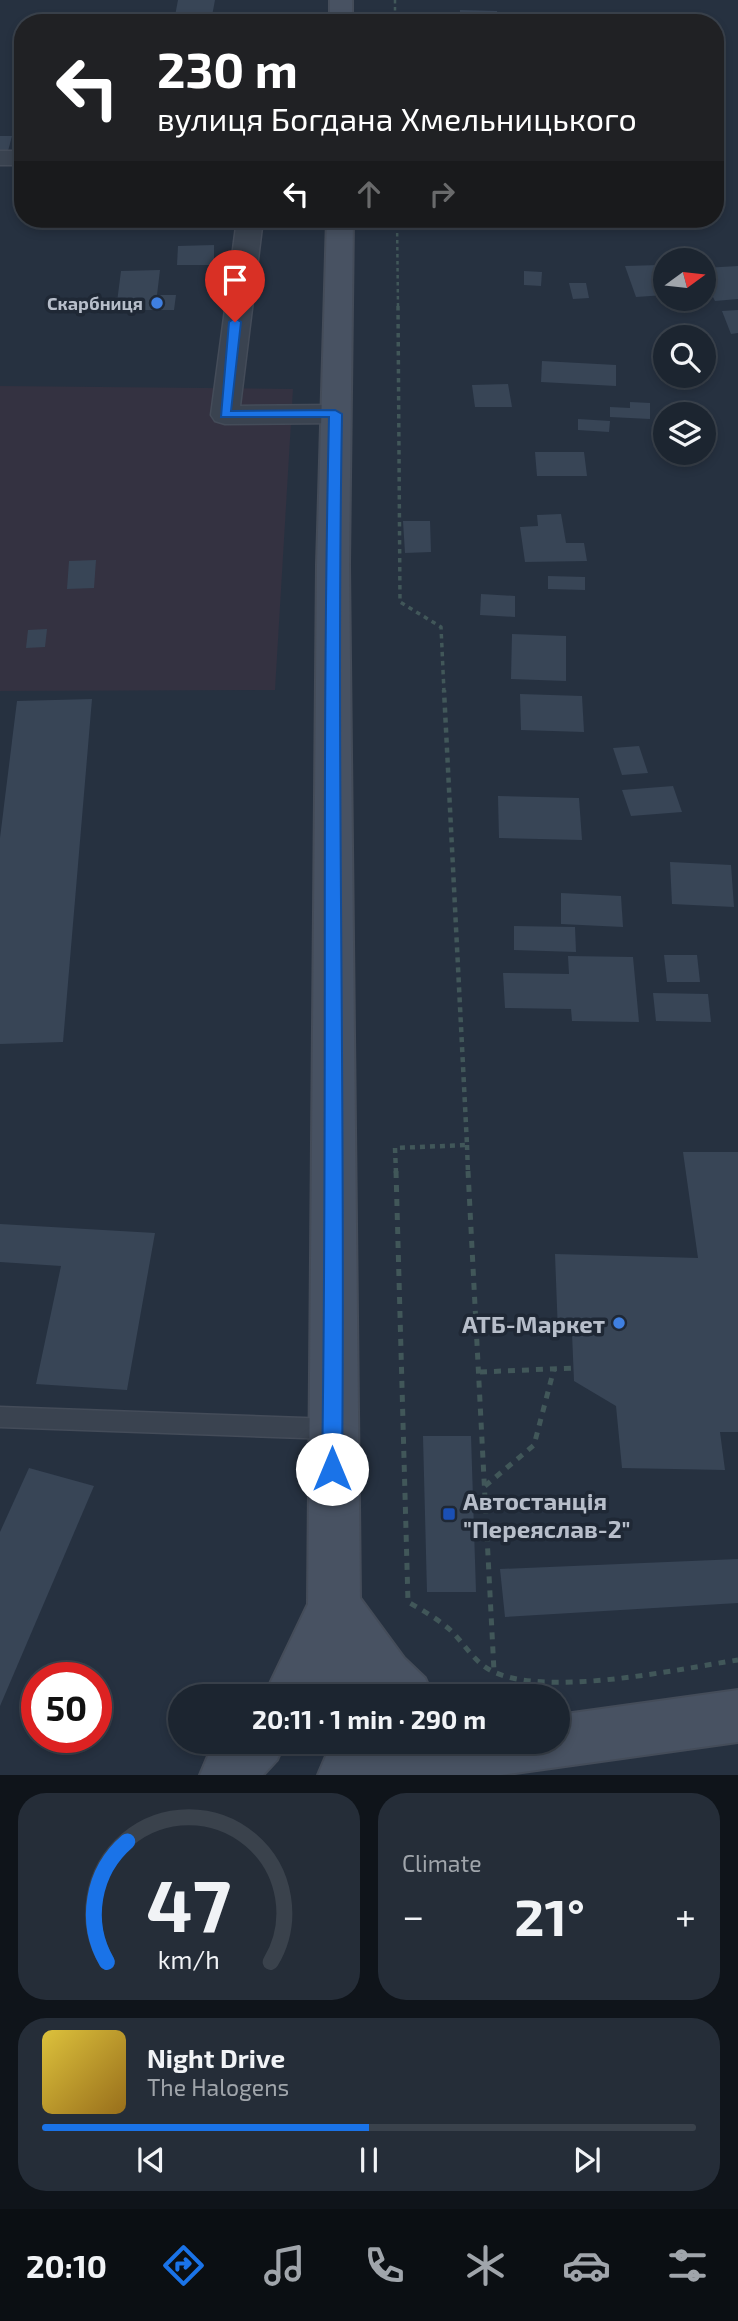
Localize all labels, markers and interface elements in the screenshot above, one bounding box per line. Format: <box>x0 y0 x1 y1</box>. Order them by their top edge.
text: 230 m <box>157 39 298 98</box>
icon: left <box>42 42 133 133</box>
text: вулиця Богдана Хмельницького <box>157 99 637 137</box>
icon: left <box>277 175 315 213</box>
icon: ahead <box>350 175 388 213</box>
icon: right <box>423 175 461 213</box>
north arrow <box>653 248 716 312</box>
map controls <box>653 248 716 465</box>
pin <box>205 250 265 322</box>
icon: arrive <box>216 261 254 299</box>
place label: Скарбниця <box>47 292 143 314</box>
marker: Скарбниця <box>149 295 165 311</box>
button: search <box>653 325 716 388</box>
button: layers <box>653 402 716 465</box>
place label: АТБ-Маркет <box>462 1309 605 1338</box>
marker: АТБ-Маркет <box>611 1315 627 1331</box>
position arrow <box>295 1432 369 1506</box>
place label: Автостанція "Переяслав-2" <box>463 1486 631 1543</box>
marker: Автостанція "Переяслав-2" <box>441 1506 457 1522</box>
speed limit sign: 50 <box>21 1662 112 1753</box>
text: 20:11 · 1 min · 290 m <box>252 1703 486 1734</box>
text: Climate <box>402 1849 482 1877</box>
text: 47 <box>147 1860 231 1948</box>
text: 21° <box>514 1884 585 1946</box>
text: − <box>402 1892 424 1938</box>
text: + <box>675 1892 696 1938</box>
text: km/h <box>158 1944 220 1974</box>
text: Night Drive <box>147 2042 285 2073</box>
text: The Halogens <box>147 2073 289 2101</box>
icon: previous <box>132 2141 170 2179</box>
icon: pause <box>350 2141 388 2179</box>
icon: next <box>568 2141 606 2179</box>
icon: directions <box>159 2241 208 2290</box>
icon: music <box>260 2241 309 2290</box>
icon: phone <box>360 2241 409 2290</box>
icon: climate <box>461 2241 510 2290</box>
icon: car <box>562 2241 611 2290</box>
icon: filters <box>663 2241 712 2290</box>
text: 20:10 <box>26 2246 107 2284</box>

